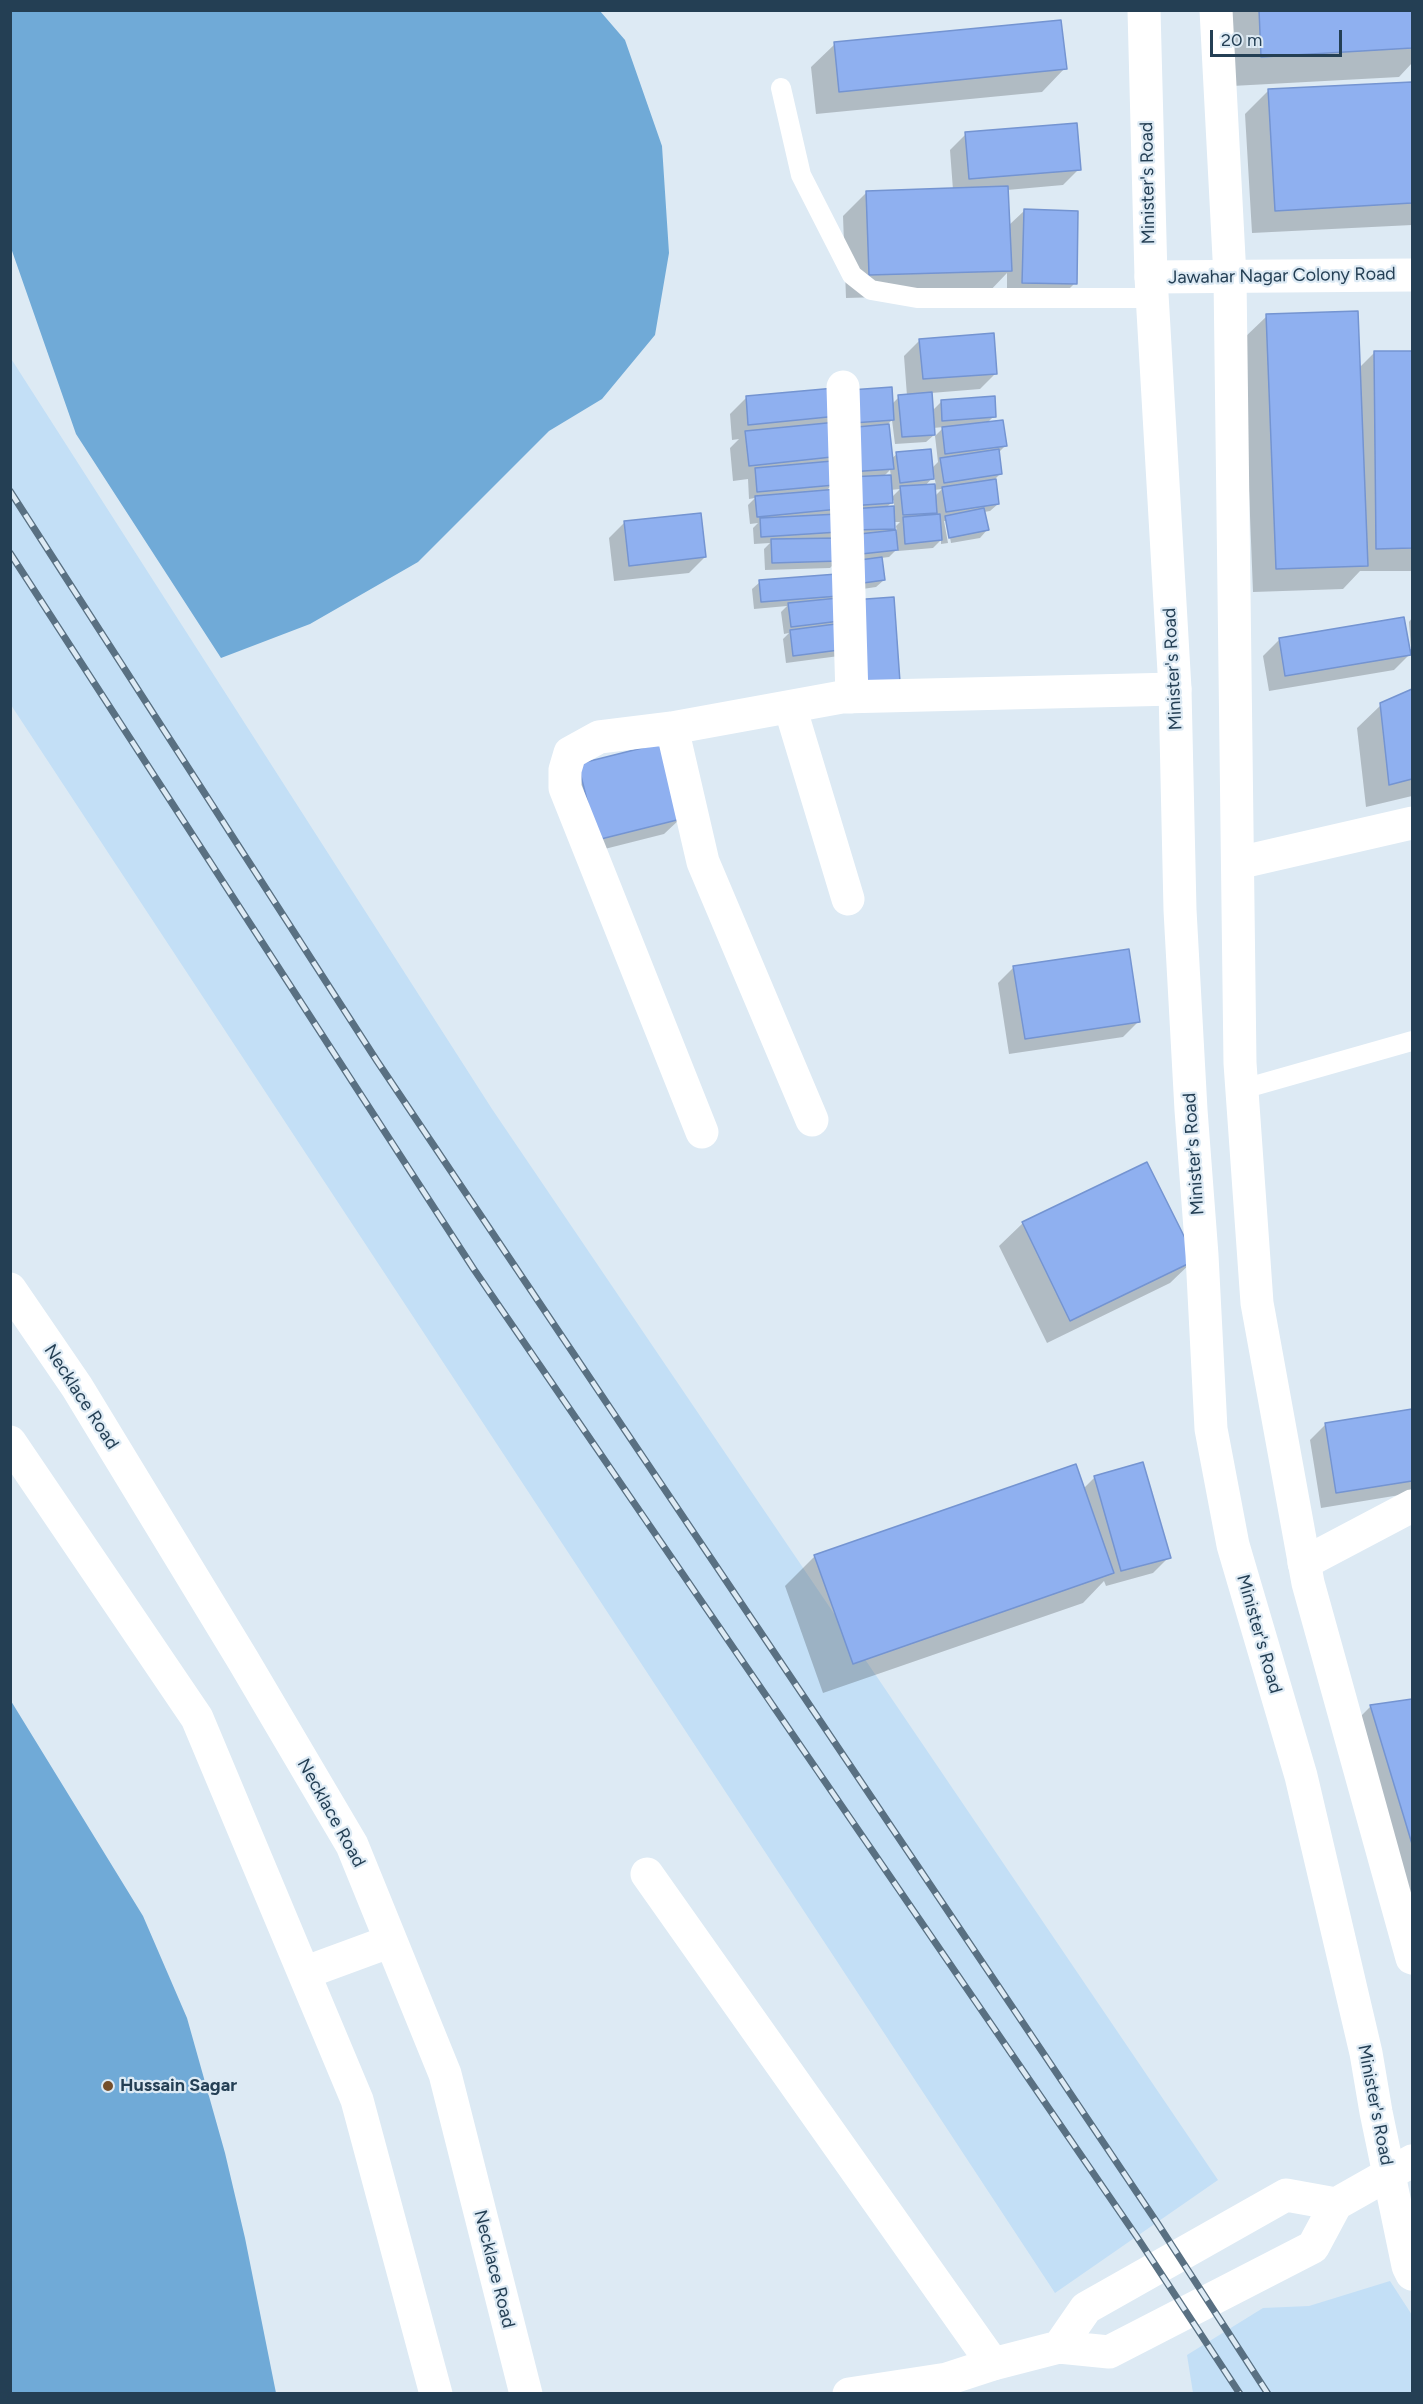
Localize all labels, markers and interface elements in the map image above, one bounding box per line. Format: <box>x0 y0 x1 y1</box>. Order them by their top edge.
scale bar <box>1213 18 1345 56</box>
text: 20 m <box>1221 29 1262 51</box>
street label: Minister's Road <box>1136 122 1160 244</box>
street label: Jawahar Nagar Colony Road <box>1168 263 1396 289</box>
street label: Minister's Road <box>1159 607 1187 731</box>
street label: Minister's Road <box>1179 1092 1209 1216</box>
street label: Necklace Road <box>39 1340 123 1454</box>
street label: Minister's Road <box>1232 1572 1286 1696</box>
street label: Necklace Road <box>292 1755 370 1871</box>
street label: Minister's Road <box>1353 2043 1397 2167</box>
place label: Hussain Sagar <box>120 2075 237 2097</box>
marker: Hussain Sagar <box>101 2079 115 2093</box>
street label: Necklace Road <box>469 2208 519 2330</box>

